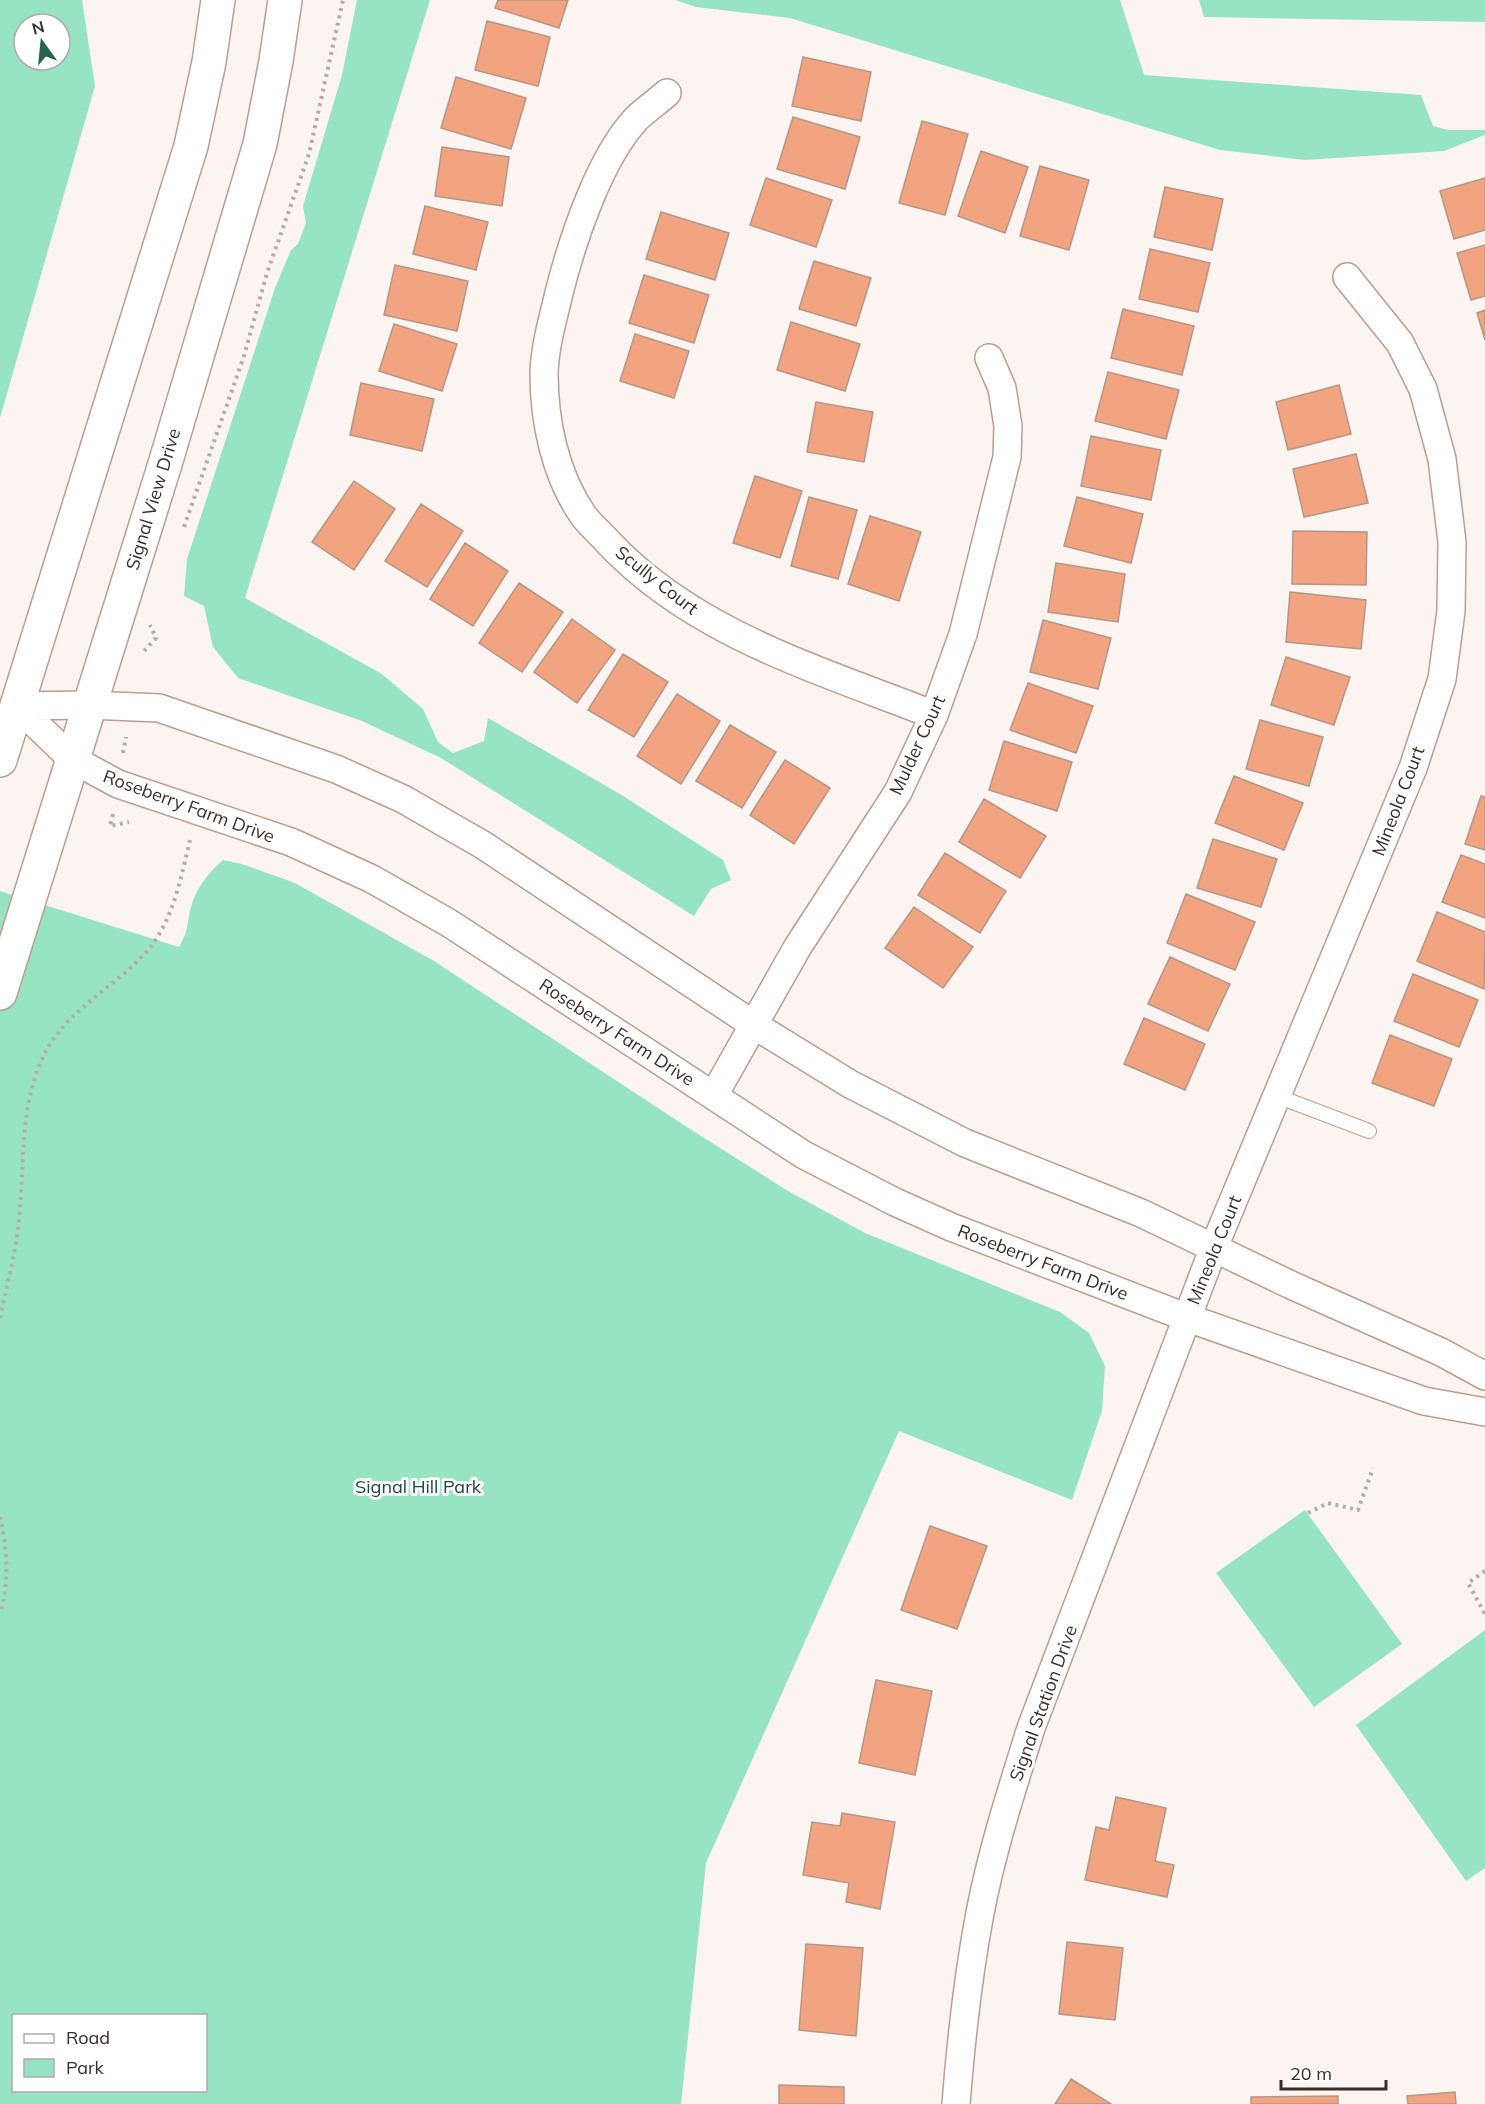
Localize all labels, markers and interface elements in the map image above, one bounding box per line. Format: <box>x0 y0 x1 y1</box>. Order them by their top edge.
north arrow <box>12 12 72 72</box>
text: N <box>30 16 47 39</box>
street label: Signal View Drive <box>121 425 185 573</box>
street label: Scully Court <box>611 540 703 620</box>
street label: Mulder Court <box>884 691 950 799</box>
street label: Mineola Court <box>1367 743 1429 859</box>
street label: Roseberry Farm Drive <box>100 764 278 848</box>
street label: Roseberry Farm Drive <box>535 973 699 1091</box>
street label: Mineola Court <box>1182 1192 1246 1308</box>
street label: Roseberry Farm Drive <box>954 1219 1132 1305</box>
park label: Signal Hill Park <box>355 1475 482 1498</box>
street label: Signal Station Drive <box>1004 1622 1082 1784</box>
legend <box>12 2014 207 2092</box>
text: Road <box>66 2026 110 2049</box>
scale bar <box>1281 2053 1386 2091</box>
text: Park <box>66 2056 105 2079</box>
text: 20 m <box>1290 2062 1332 2085</box>

